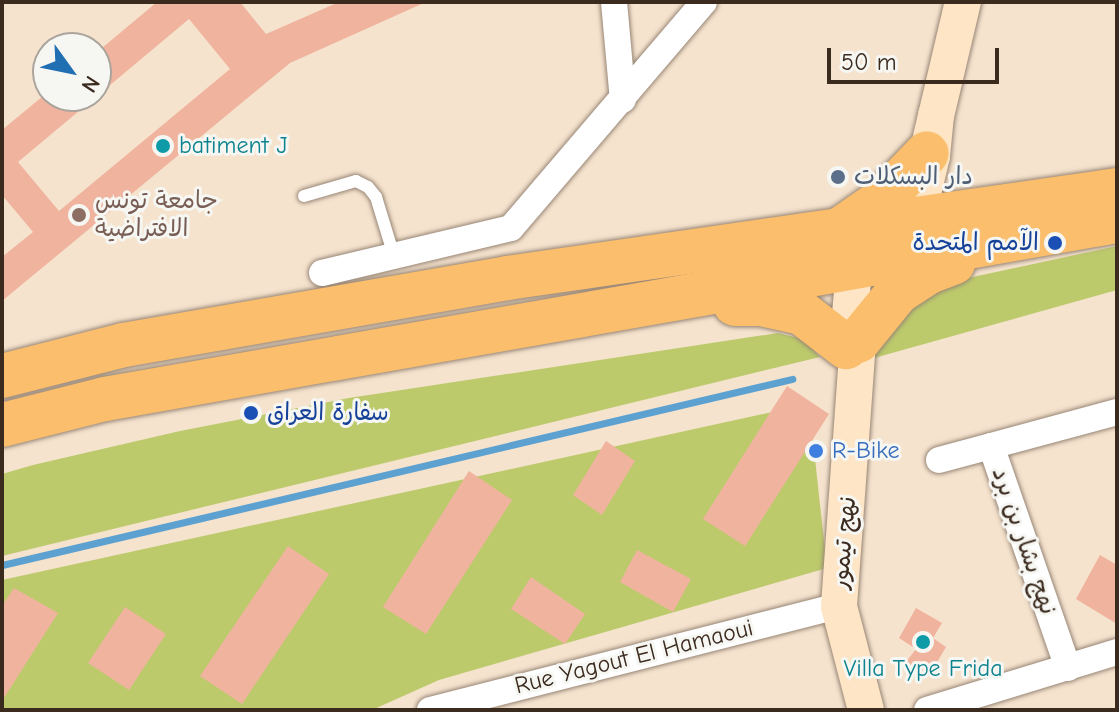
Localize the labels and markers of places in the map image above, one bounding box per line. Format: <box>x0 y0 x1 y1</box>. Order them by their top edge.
place label: batiment J <box>179 132 288 160</box>
marker: batiment J <box>154 137 172 155</box>
place label: دار البسكلات <box>854 163 973 191</box>
marker: دار البسكلات <box>829 168 847 186</box>
place label: جامعة تونس الافتراضية <box>95 187 218 243</box>
marker: جامعة تونس الافتراضية <box>70 206 88 224</box>
place label: الآمم المتحدة <box>912 229 1039 257</box>
marker: الآمم المتحدة <box>1046 234 1064 252</box>
place label: سفارة العراق <box>267 399 389 427</box>
marker: سفارة العراق <box>242 404 260 422</box>
place label: R-Bike <box>832 437 899 465</box>
marker: R-Bike <box>807 442 825 460</box>
marker: Villa Type Frida <box>914 633 932 651</box>
place label: Villa Type Frida <box>843 655 1003 683</box>

